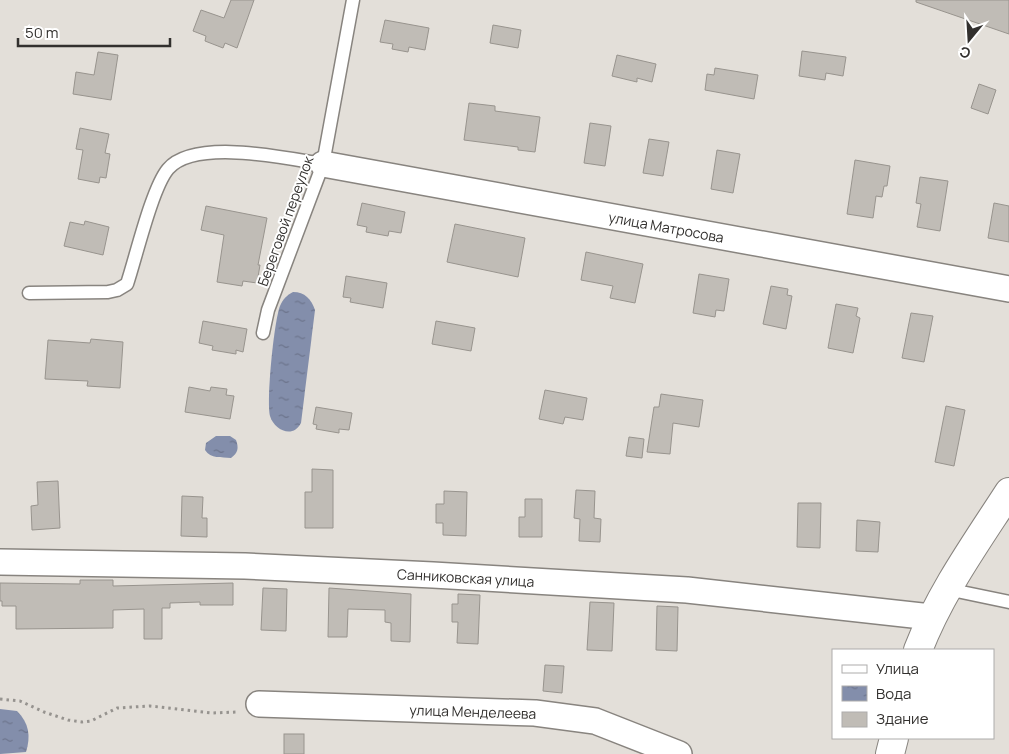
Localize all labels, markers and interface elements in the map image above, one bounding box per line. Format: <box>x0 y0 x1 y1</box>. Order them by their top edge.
scale bar <box>18 15 170 47</box>
north arrow <box>944 15 994 65</box>
text: 50 m <box>25 22 59 43</box>
text: С <box>957 42 973 63</box>
street label: Береговой переулок <box>253 152 318 289</box>
street label: улица Матросова <box>607 207 725 246</box>
street label: Санниковская улица <box>397 564 535 590</box>
legend <box>832 649 994 739</box>
text: Улица <box>876 658 919 679</box>
text: Вода <box>876 683 911 704</box>
street label: улица Менделеева <box>409 699 537 723</box>
text: Здание <box>876 708 929 729</box>

